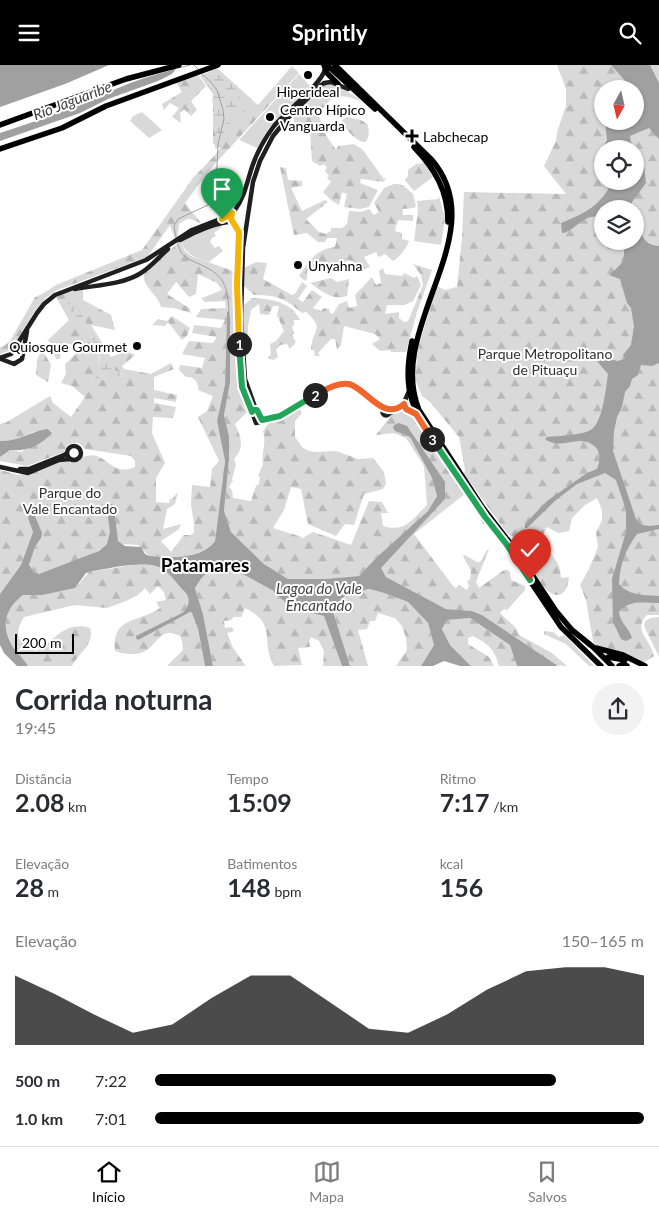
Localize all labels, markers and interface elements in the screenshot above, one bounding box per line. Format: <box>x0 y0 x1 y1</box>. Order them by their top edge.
icon: menu <box>15 19 43 47</box>
text: Sprintly <box>292 19 367 46</box>
icon: search <box>616 19 644 47</box>
marker: Hiperideal <box>302 69 314 81</box>
water label: Rio Jaguaribe <box>30 77 114 123</box>
north arrow <box>594 80 644 130</box>
map controls <box>594 80 644 250</box>
place label: Hiperideal <box>276 83 340 100</box>
place label: Centro Hípico Vanguarda <box>280 101 365 134</box>
marker: Centro Hípico Vanguarda <box>264 111 276 123</box>
place label: Labchecap <box>423 128 489 145</box>
marker: Labchecap <box>405 129 419 143</box>
button: locate <box>594 140 644 190</box>
pin <box>201 168 243 219</box>
icon: arrive <box>208 175 236 203</box>
button: layers <box>594 200 644 250</box>
place label: Unyahna <box>308 257 362 274</box>
marker: Unyahna <box>292 259 304 271</box>
pin: 1 <box>226 331 252 357</box>
text: 1 <box>235 336 244 353</box>
place label: Quiosque Gourmet <box>9 338 127 355</box>
marker: Quiosque Gourmet <box>131 340 143 352</box>
park label: Parque Metropolitano de Pituaçu <box>478 345 612 378</box>
pin: 2 <box>302 383 328 407</box>
text: 2 <box>311 387 320 404</box>
pin: 3 <box>420 427 444 451</box>
text: 3 <box>428 431 437 448</box>
park label: Parque do Vale Encantado <box>23 484 117 517</box>
pin <box>509 529 551 580</box>
icon: check <box>516 536 544 564</box>
district label: Patamares <box>161 553 249 576</box>
water label: Lagoa do Vale Encantado <box>276 579 362 614</box>
scale bar <box>15 631 74 654</box>
text: 200 m <box>22 634 61 651</box>
text: Corrida noturna <box>15 682 212 716</box>
button: share <box>592 683 644 735</box>
text: 19:45 <box>15 718 56 737</box>
text: Distância <box>15 770 72 787</box>
text: Tempo <box>227 770 269 787</box>
text: Ritmo <box>440 770 476 787</box>
text: 2.08 <box>15 787 64 817</box>
text: 15:09 <box>227 787 292 817</box>
text: 7:17 <box>440 787 490 817</box>
text: km <box>64 798 87 815</box>
text: /km <box>490 798 518 815</box>
text: Elevação <box>15 855 69 872</box>
text: Batimentos <box>227 855 297 872</box>
text: kcal <box>440 855 463 872</box>
text: 28 <box>15 872 44 902</box>
text: 148 <box>227 872 271 902</box>
text: 156 <box>440 872 483 902</box>
text: m <box>44 883 59 900</box>
text: bpm <box>271 883 302 900</box>
text: Elevação <box>15 931 77 950</box>
text: 150–165 m <box>562 931 644 950</box>
text: 500 m <box>15 1071 60 1090</box>
text: 7:22 <box>95 1071 127 1090</box>
text: 1.0 km <box>15 1109 63 1128</box>
text: 7:01 <box>95 1109 127 1128</box>
tab: Início <box>92 1158 125 1205</box>
tab: Mapa <box>309 1158 344 1205</box>
tab: Salvos <box>528 1158 567 1205</box>

